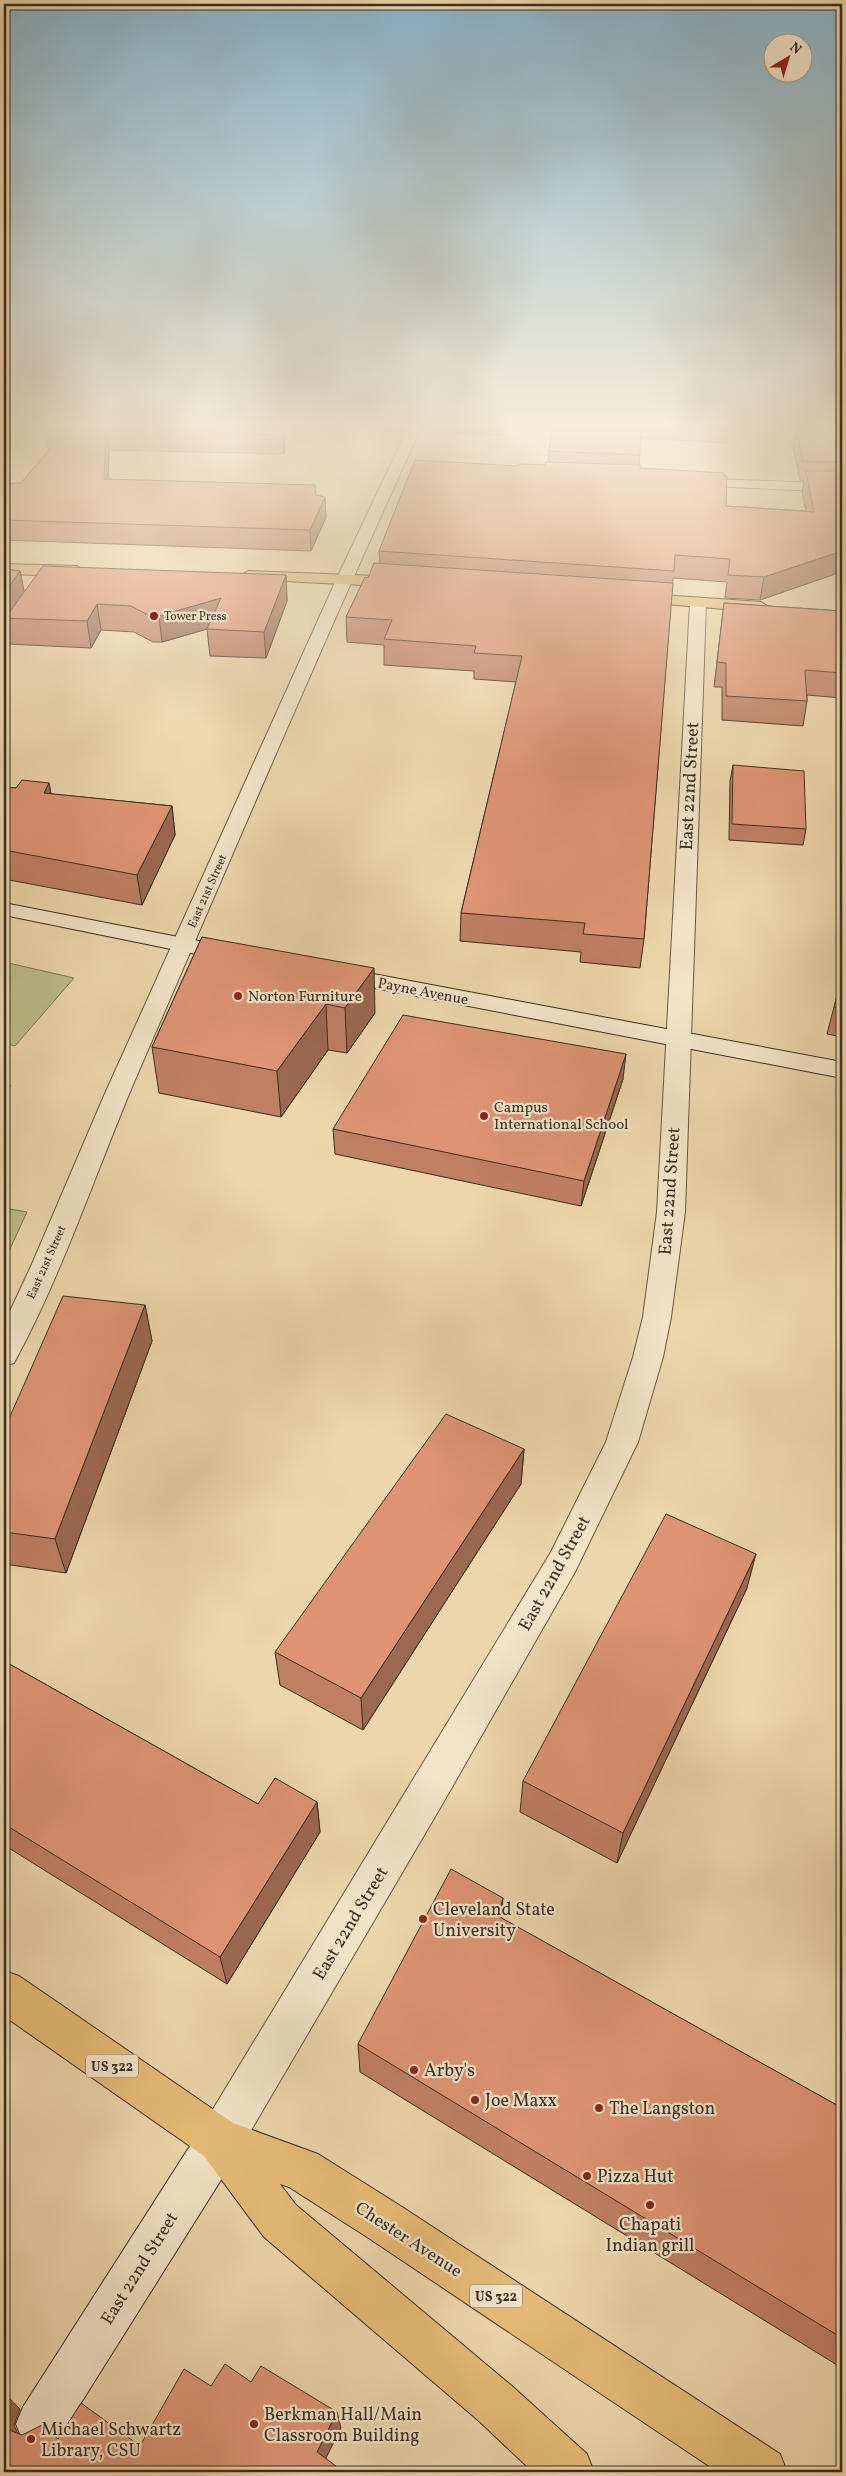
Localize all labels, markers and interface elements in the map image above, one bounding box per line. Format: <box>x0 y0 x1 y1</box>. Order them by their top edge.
north arrow <box>764 32 814 82</box>
text: N <box>785 38 805 60</box>
place label: Tower Press <box>164 609 227 625</box>
marker: Tower Press <box>148 610 160 622</box>
street label: East 22nd Street <box>675 721 706 851</box>
street label: East 21st Street <box>184 852 231 931</box>
street label: Payne Avenue <box>376 973 470 1012</box>
place label: Norton Furniture <box>248 987 362 1008</box>
marker: Norton Furniture <box>232 990 244 1002</box>
place label: Campus International School <box>494 1098 629 1136</box>
marker: Campus International School <box>478 1110 490 1122</box>
street label: East 22nd Street <box>654 1126 687 1256</box>
street label: East 21st Street <box>23 1223 70 1302</box>
street label: East 22nd Street <box>513 1512 597 1636</box>
street label: East 22nd Street <box>308 1862 395 1985</box>
place label: Cleveland State University <box>433 1898 555 1944</box>
marker: Cleveland State University <box>417 1913 429 1925</box>
road number: US 322 <box>86 2054 138 2078</box>
place label: Arby's <box>424 2059 475 2084</box>
marker: Arby's <box>408 2064 420 2076</box>
place label: Joe Maxx <box>485 2089 557 2114</box>
marker: Joe Maxx <box>469 2094 481 2106</box>
place label: The Langston <box>609 2097 715 2122</box>
marker: The Langston <box>593 2102 605 2114</box>
place label: Pizza Hut <box>597 2165 674 2190</box>
marker: Pizza Hut <box>581 2170 593 2182</box>
street label: Chester Avenue <box>350 2196 467 2284</box>
marker: Chapati Indian grill <box>644 2199 656 2211</box>
street label: East 22nd Street <box>96 2208 185 2330</box>
place label: Chapati Indian grill <box>606 2213 694 2259</box>
road number: US 322 <box>470 2284 522 2308</box>
place label: Berkman Hall/Main Classroom Building <box>264 2403 422 2449</box>
place label: Michael Schwartz Library, CSU <box>41 2418 181 2464</box>
marker: Berkman Hall/Main Classroom Building <box>248 2418 260 2430</box>
marker: Michael Schwartz Library, CSU <box>25 2433 37 2445</box>

